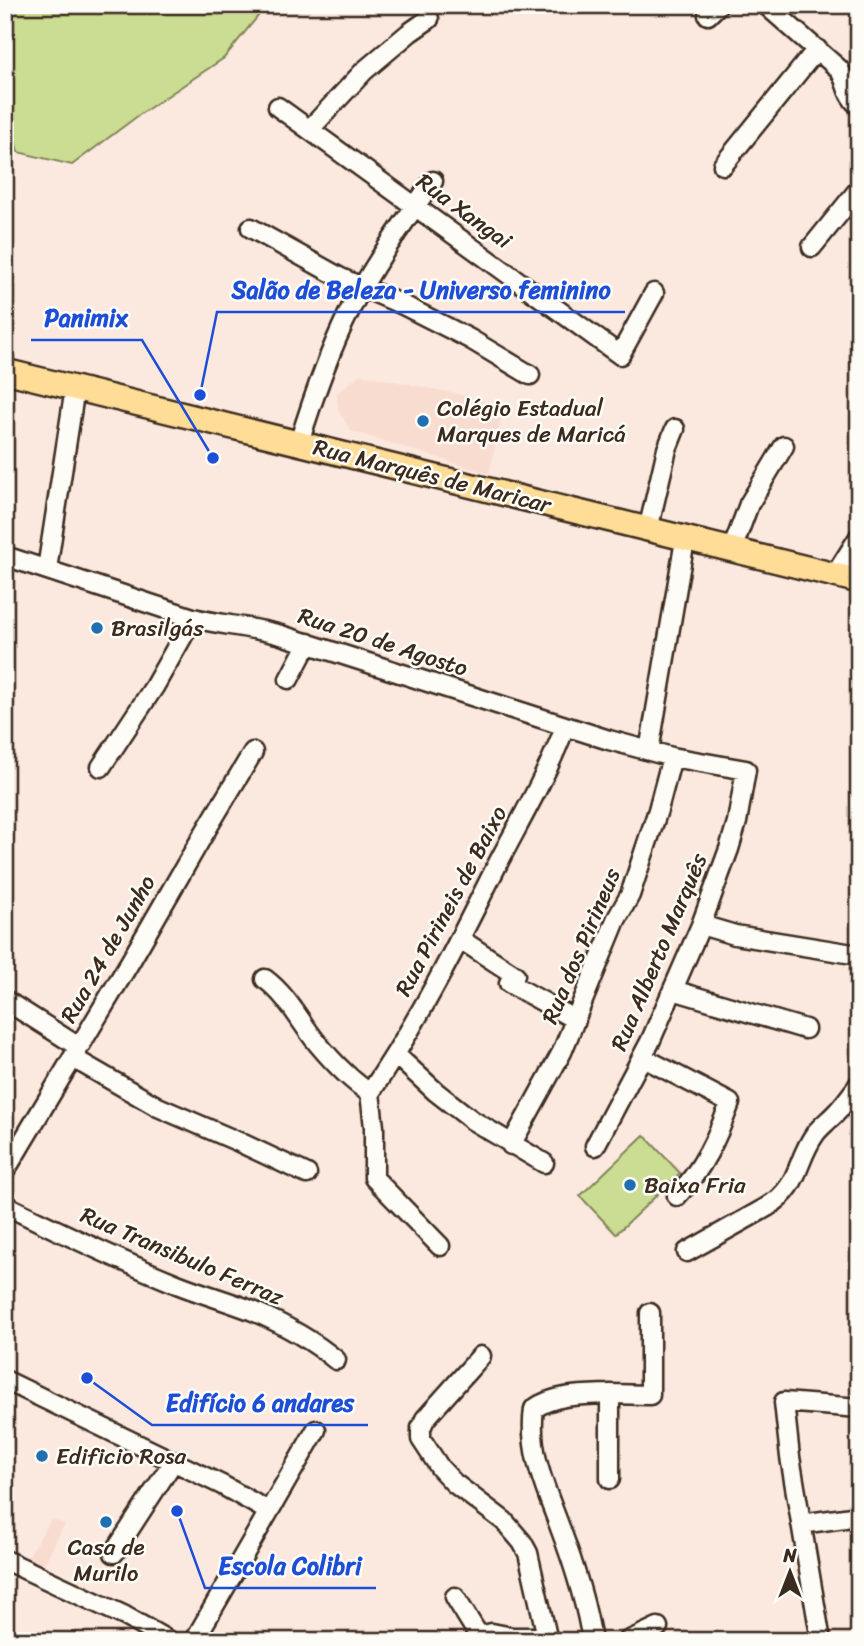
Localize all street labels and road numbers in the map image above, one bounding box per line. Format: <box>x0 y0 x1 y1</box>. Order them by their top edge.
street label: Rua Xangai <box>407 162 521 260</box>
street label: Rua Marquês de Maricar <box>309 427 557 526</box>
street label: Rua 20 de Agosto <box>293 595 473 689</box>
street label: Rua Pirineis de Baixo <box>383 798 519 1004</box>
street label: Rua Alberto Marquês <box>599 846 719 1057</box>
street label: Rua dos Pirineus <box>530 861 633 1031</box>
street label: Rua 24 de Junho <box>49 867 167 1031</box>
street label: Rua Transibulo Ferraz <box>74 1195 291 1318</box>

